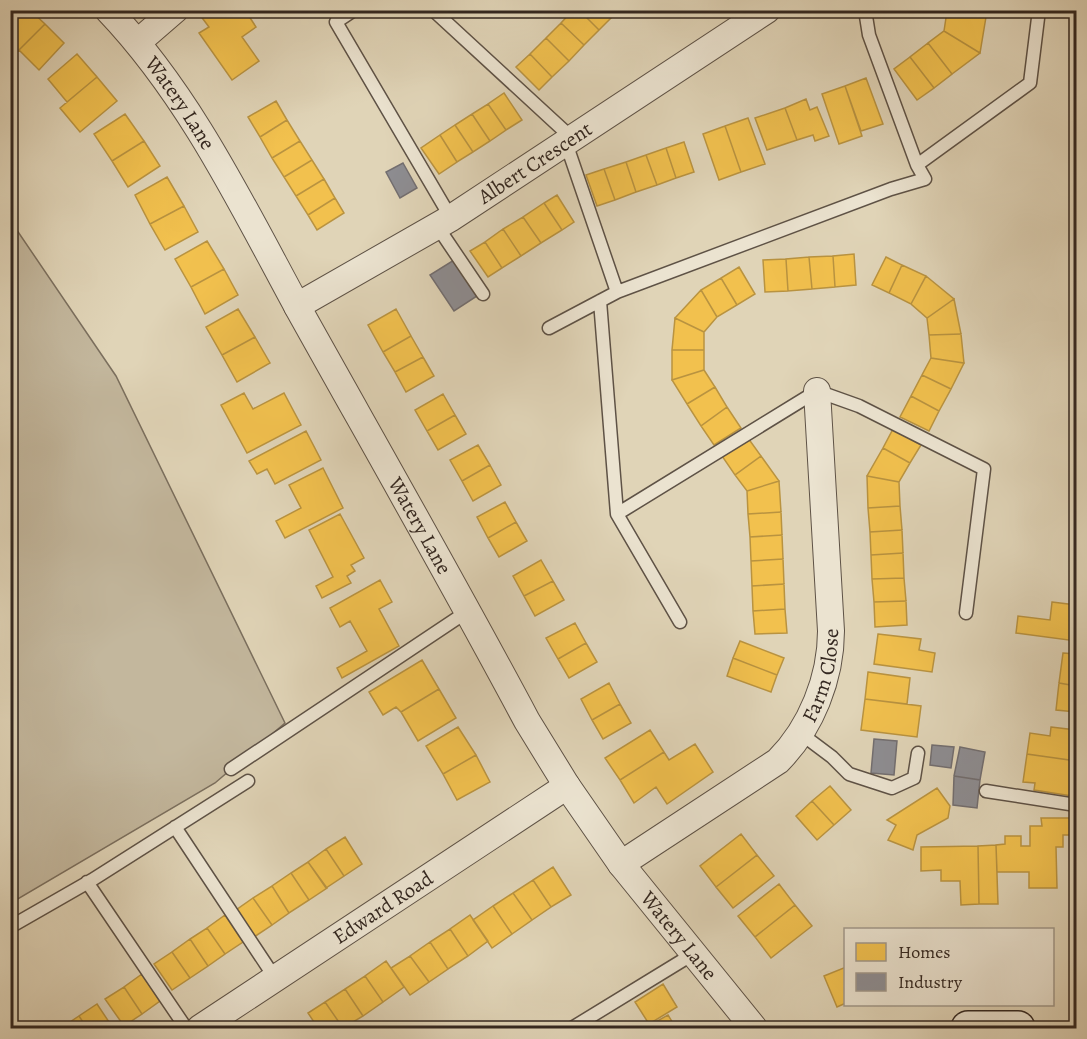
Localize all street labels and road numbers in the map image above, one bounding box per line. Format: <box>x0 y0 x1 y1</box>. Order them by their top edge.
street label: Watery Lane <box>138 50 222 155</box>
street label: Albert Crescent <box>472 115 598 211</box>
street label: Watery Lane <box>381 471 458 579</box>
street label: Farm Close <box>795 628 845 727</box>
street label: Edward Road <box>327 864 439 951</box>
street label: Watery Lane <box>634 884 724 986</box>

